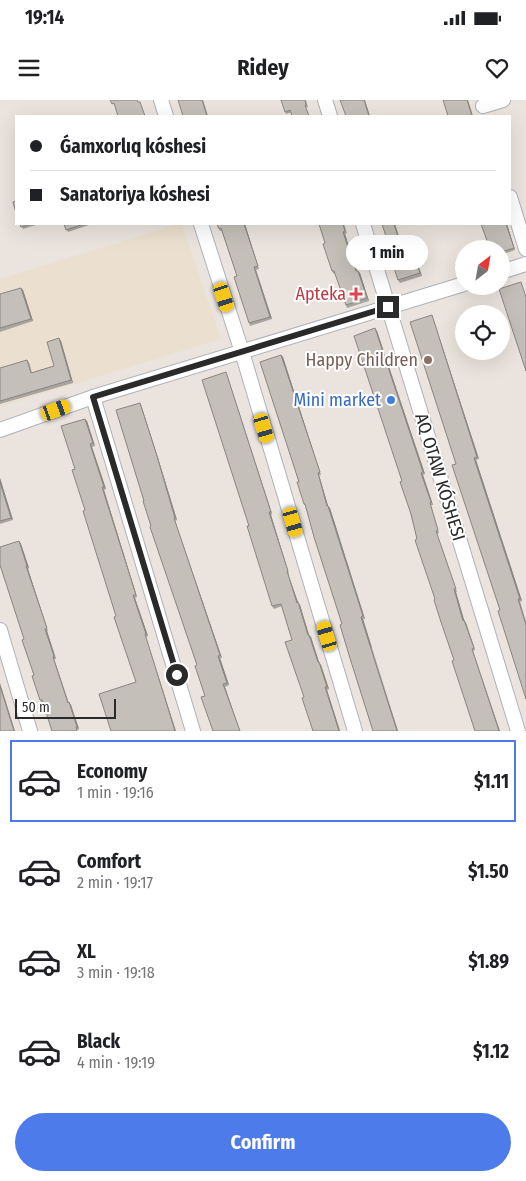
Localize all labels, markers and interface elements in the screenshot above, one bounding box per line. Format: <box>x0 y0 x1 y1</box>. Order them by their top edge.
text: 19:14 <box>25 6 64 29</box>
icon: menu <box>15 54 43 82</box>
text: Ridey <box>237 54 289 81</box>
icon: heart <box>483 54 511 82</box>
text: Ǵamxorlıq kóshesi <box>60 135 206 158</box>
text: Sanatoriya kóshesi <box>60 183 210 206</box>
callout: 1 min <box>347 234 429 270</box>
north arrow <box>455 240 510 295</box>
map controls <box>455 240 510 360</box>
text: 1 min <box>370 243 404 262</box>
car <box>212 280 235 314</box>
place label: Apteka <box>296 283 346 305</box>
marker: Apteka <box>350 288 362 300</box>
route end <box>377 296 399 318</box>
button: locate <box>455 305 510 360</box>
place label: Happy Children <box>305 349 418 371</box>
marker: Happy Children <box>422 354 434 366</box>
place label: Mini market <box>293 389 381 411</box>
marker: Mini market <box>385 394 397 406</box>
car <box>39 398 72 422</box>
street label: AQ OTAW KÓSHESI <box>410 410 470 544</box>
car <box>252 411 275 445</box>
car <box>281 506 304 538</box>
car <box>315 619 338 653</box>
route start <box>166 664 188 686</box>
scale bar <box>15 696 116 719</box>
text: 50 m <box>22 699 50 716</box>
icon: car <box>17 759 62 804</box>
text: Economy <box>77 760 147 783</box>
text: $1.11 <box>474 770 509 793</box>
text: 1 min · 19:16 <box>77 783 154 802</box>
icon: car <box>17 849 62 894</box>
text: Comfort <box>77 850 141 873</box>
text: $1.50 <box>468 860 509 883</box>
text: 2 min · 19:17 <box>77 873 153 892</box>
icon: car <box>17 939 62 984</box>
text: XL <box>77 940 96 963</box>
text: $1.89 <box>468 950 509 973</box>
text: 3 min · 19:18 <box>77 963 155 982</box>
icon: car <box>17 1029 62 1074</box>
text: Black <box>77 1030 120 1053</box>
text: $1.12 <box>473 1040 509 1063</box>
text: 4 min · 19:19 <box>77 1053 155 1072</box>
button: Confirm <box>15 1113 511 1171</box>

